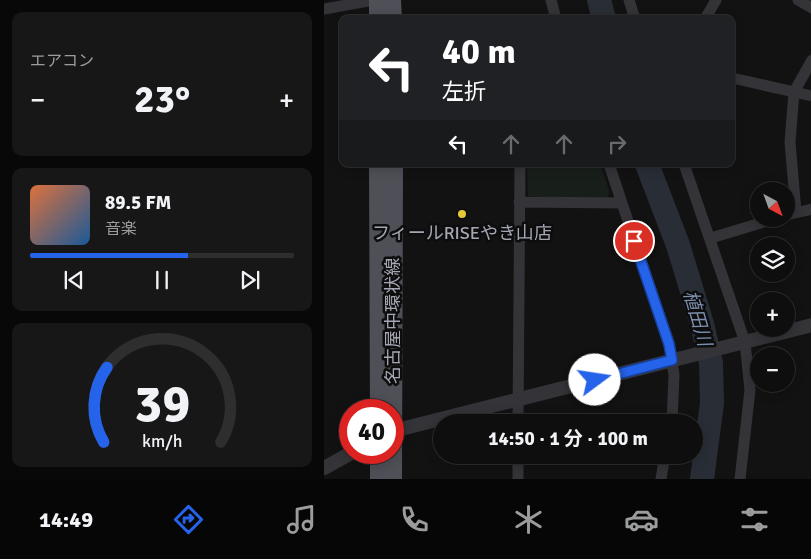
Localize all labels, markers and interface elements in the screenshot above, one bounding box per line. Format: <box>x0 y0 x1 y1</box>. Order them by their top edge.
text: 40 m <box>442 30 516 73</box>
icon: left <box>359 35 424 100</box>
text: エアコン <box>30 51 94 71</box>
text: 23° <box>134 76 190 123</box>
text: 左折 <box>442 78 486 105</box>
text: − <box>30 83 45 117</box>
text: + <box>279 83 294 117</box>
icon: left <box>444 130 472 158</box>
icon: ahead <box>497 130 525 158</box>
icon: ahead <box>550 130 578 158</box>
icon: right <box>603 130 631 158</box>
north arrow <box>750 182 795 228</box>
map controls <box>750 182 795 392</box>
text: 89.5 FM <box>105 191 171 215</box>
marker: フィールRISEやき山店 <box>456 208 468 220</box>
text: 音楽 <box>105 219 137 239</box>
pin <box>613 220 655 262</box>
place label: フィールRISEやき山店 <box>372 222 552 244</box>
icon: arrive <box>620 227 648 255</box>
button: layers <box>750 237 795 282</box>
street label: 名古屋中環状線 <box>382 258 404 384</box>
icon: previous <box>60 266 88 294</box>
icon: pause <box>148 266 176 294</box>
icon: next <box>236 266 264 294</box>
water label: 植田川 <box>678 288 717 351</box>
button: + <box>750 292 795 337</box>
button: − <box>750 347 795 392</box>
position arrow <box>568 353 620 405</box>
text: 39 <box>134 372 190 436</box>
speed limit sign: 40 <box>339 399 404 464</box>
text: 14:50 · 1 分 · 100 m <box>488 427 648 451</box>
text: km/h <box>142 430 182 452</box>
icon: directions <box>171 502 206 537</box>
icon: music <box>284 502 319 537</box>
icon: phone <box>397 502 432 537</box>
icon: climate <box>511 502 546 537</box>
icon: car <box>624 502 659 537</box>
icon: filters <box>737 502 772 537</box>
text: 14:49 <box>39 506 93 533</box>

